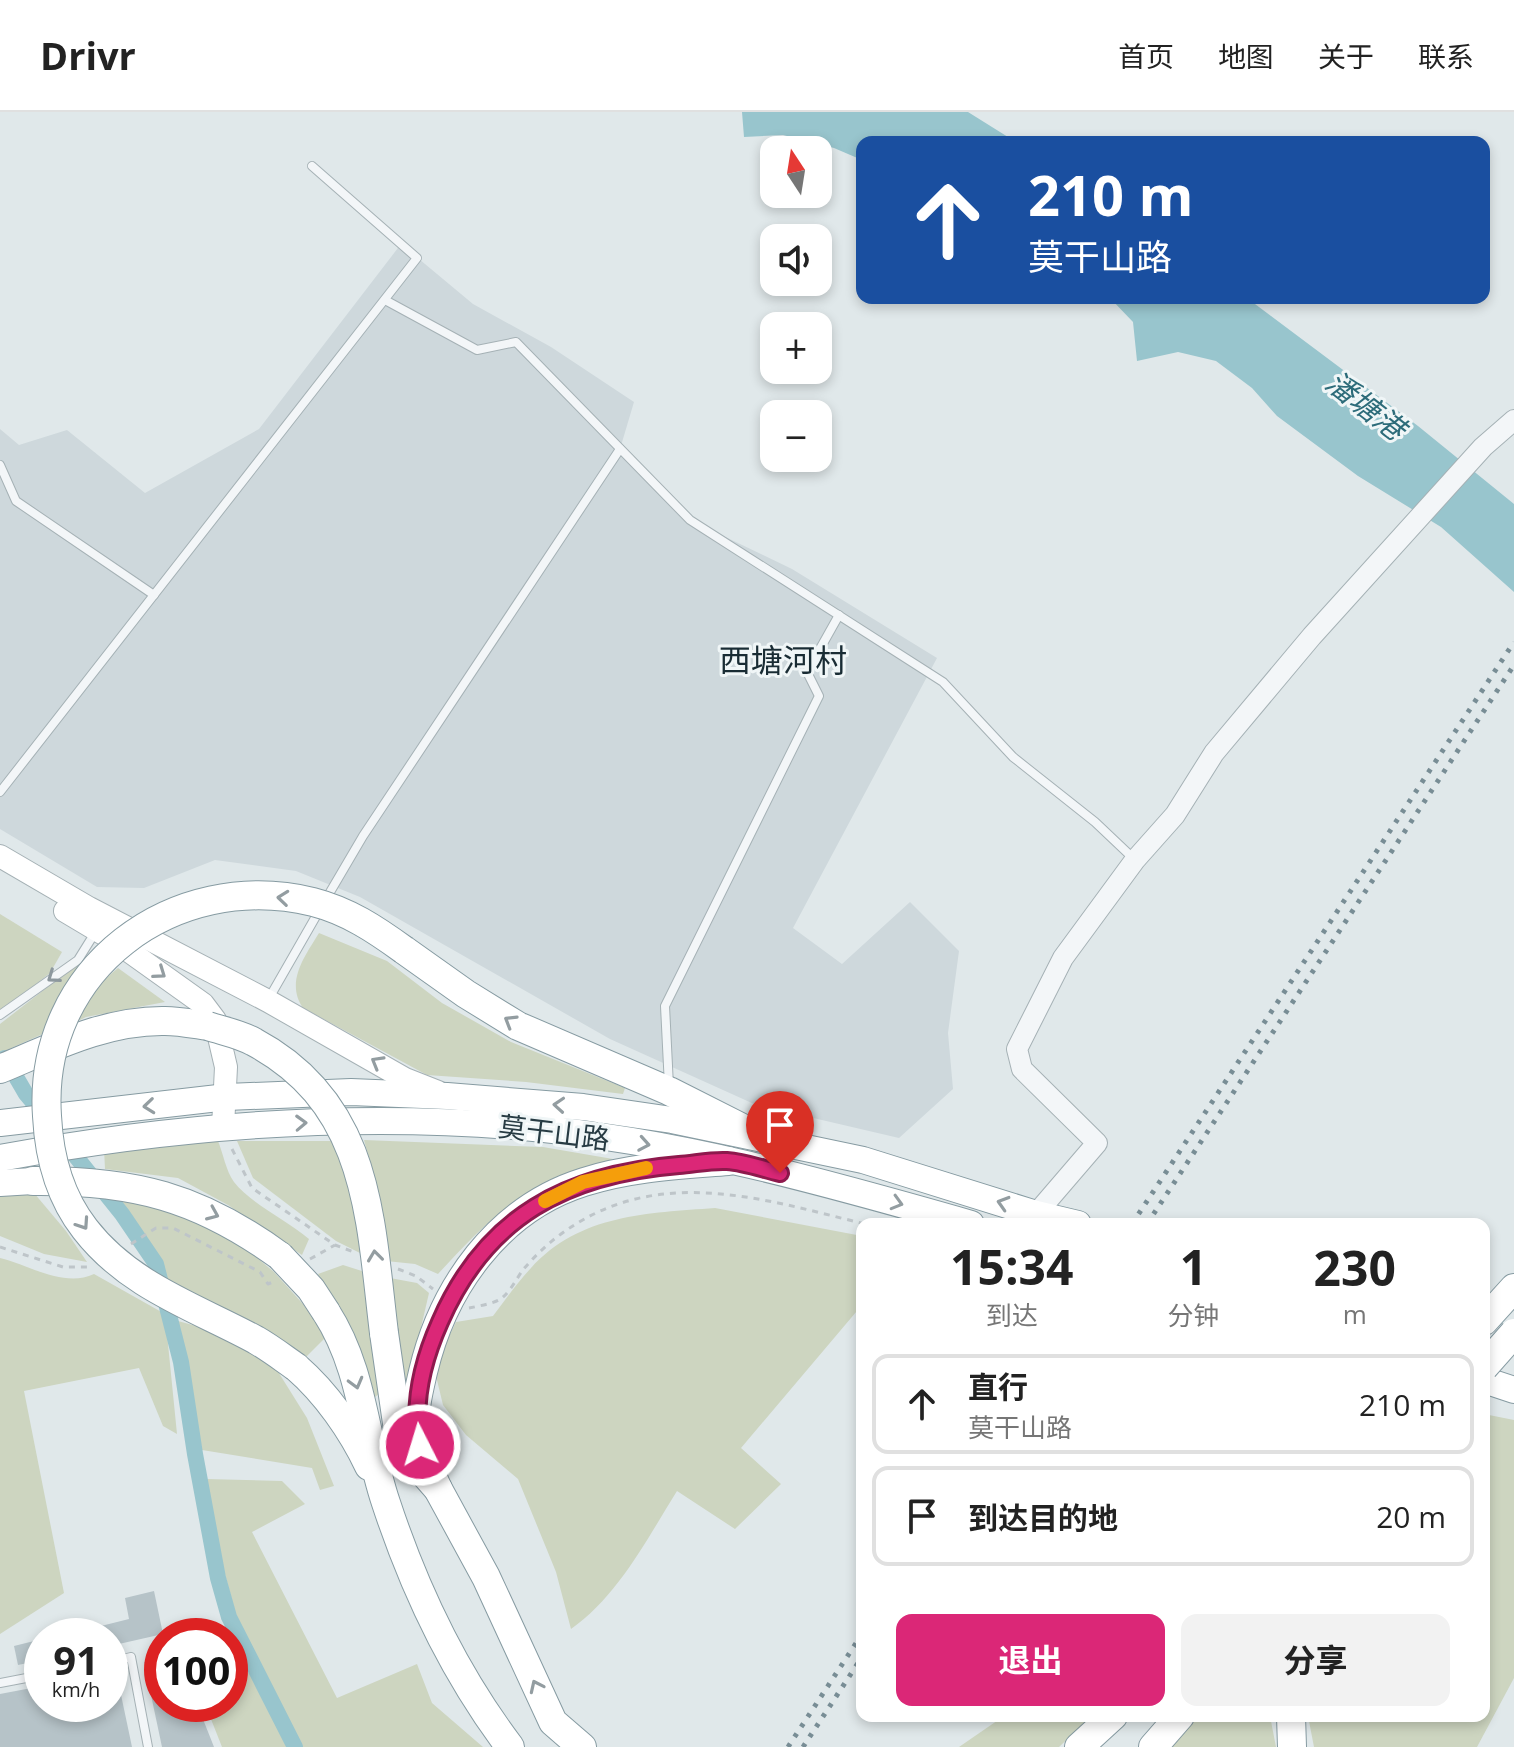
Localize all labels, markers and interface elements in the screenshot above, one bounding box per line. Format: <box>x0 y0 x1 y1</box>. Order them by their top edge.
text: Drivr <box>40 29 136 81</box>
text: 首页 <box>1118 37 1174 75</box>
text: 地图 <box>1218 37 1274 75</box>
text: 关于 <box>1318 37 1374 75</box>
text: 联系 <box>1418 37 1474 75</box>
north arrow <box>760 136 832 208</box>
map controls <box>760 136 832 472</box>
text: 210 m <box>1028 156 1194 232</box>
icon: ahead <box>896 168 1000 272</box>
button: sound <box>760 224 832 296</box>
text: 莫干山路 <box>1028 232 1172 281</box>
button: + <box>760 312 832 384</box>
water label: 潘塘港 <box>1318 361 1417 451</box>
button: − <box>760 400 832 472</box>
district label: 西塘河村 <box>719 638 847 681</box>
one-way arrow <box>276 889 289 906</box>
one-way arrow <box>151 963 165 978</box>
one-way arrow <box>48 967 62 982</box>
one-way arrow <box>504 1015 519 1031</box>
one-way arrow <box>371 1056 386 1072</box>
pin <box>746 1091 814 1173</box>
one-way arrow <box>552 1097 565 1114</box>
one-way arrow <box>142 1098 155 1115</box>
icon: arrive <box>758 1103 802 1147</box>
street label: 莫干山路 <box>496 1106 612 1158</box>
one-way arrow <box>295 1115 308 1132</box>
one-way arrow <box>637 1135 651 1152</box>
one-way arrow <box>890 1194 904 1210</box>
one-way arrow <box>997 1196 1011 1212</box>
one-way arrow <box>204 1204 219 1220</box>
one-way arrow <box>73 1215 88 1229</box>
text: 15:34 <box>950 1234 1074 1299</box>
text: 1 <box>1180 1234 1207 1299</box>
text: 230 <box>1314 1235 1396 1300</box>
one-way arrow <box>366 1249 383 1262</box>
text: m <box>1343 1296 1367 1332</box>
text: 到达 <box>986 1297 1038 1333</box>
text: 分钟 <box>1168 1297 1220 1333</box>
text: 直行 <box>968 1366 1028 1407</box>
one-way arrow <box>347 1375 364 1389</box>
icon: ahead <box>900 1382 944 1426</box>
text: 210 m <box>1359 1384 1446 1425</box>
position arrow <box>378 1403 462 1487</box>
text: 莫干山路 <box>968 1409 1072 1445</box>
icon: arrive <box>900 1494 944 1538</box>
text: 20 m <box>1376 1496 1446 1537</box>
text: 到达目的地 <box>968 1497 1118 1538</box>
button: 退出 <box>896 1614 1165 1706</box>
button: 分享 <box>1181 1614 1450 1706</box>
speed limit sign: 100 <box>144 1618 248 1722</box>
text: 91 <box>53 1632 99 1687</box>
text: km/h <box>52 1676 100 1703</box>
one-way arrow <box>530 1680 546 1695</box>

